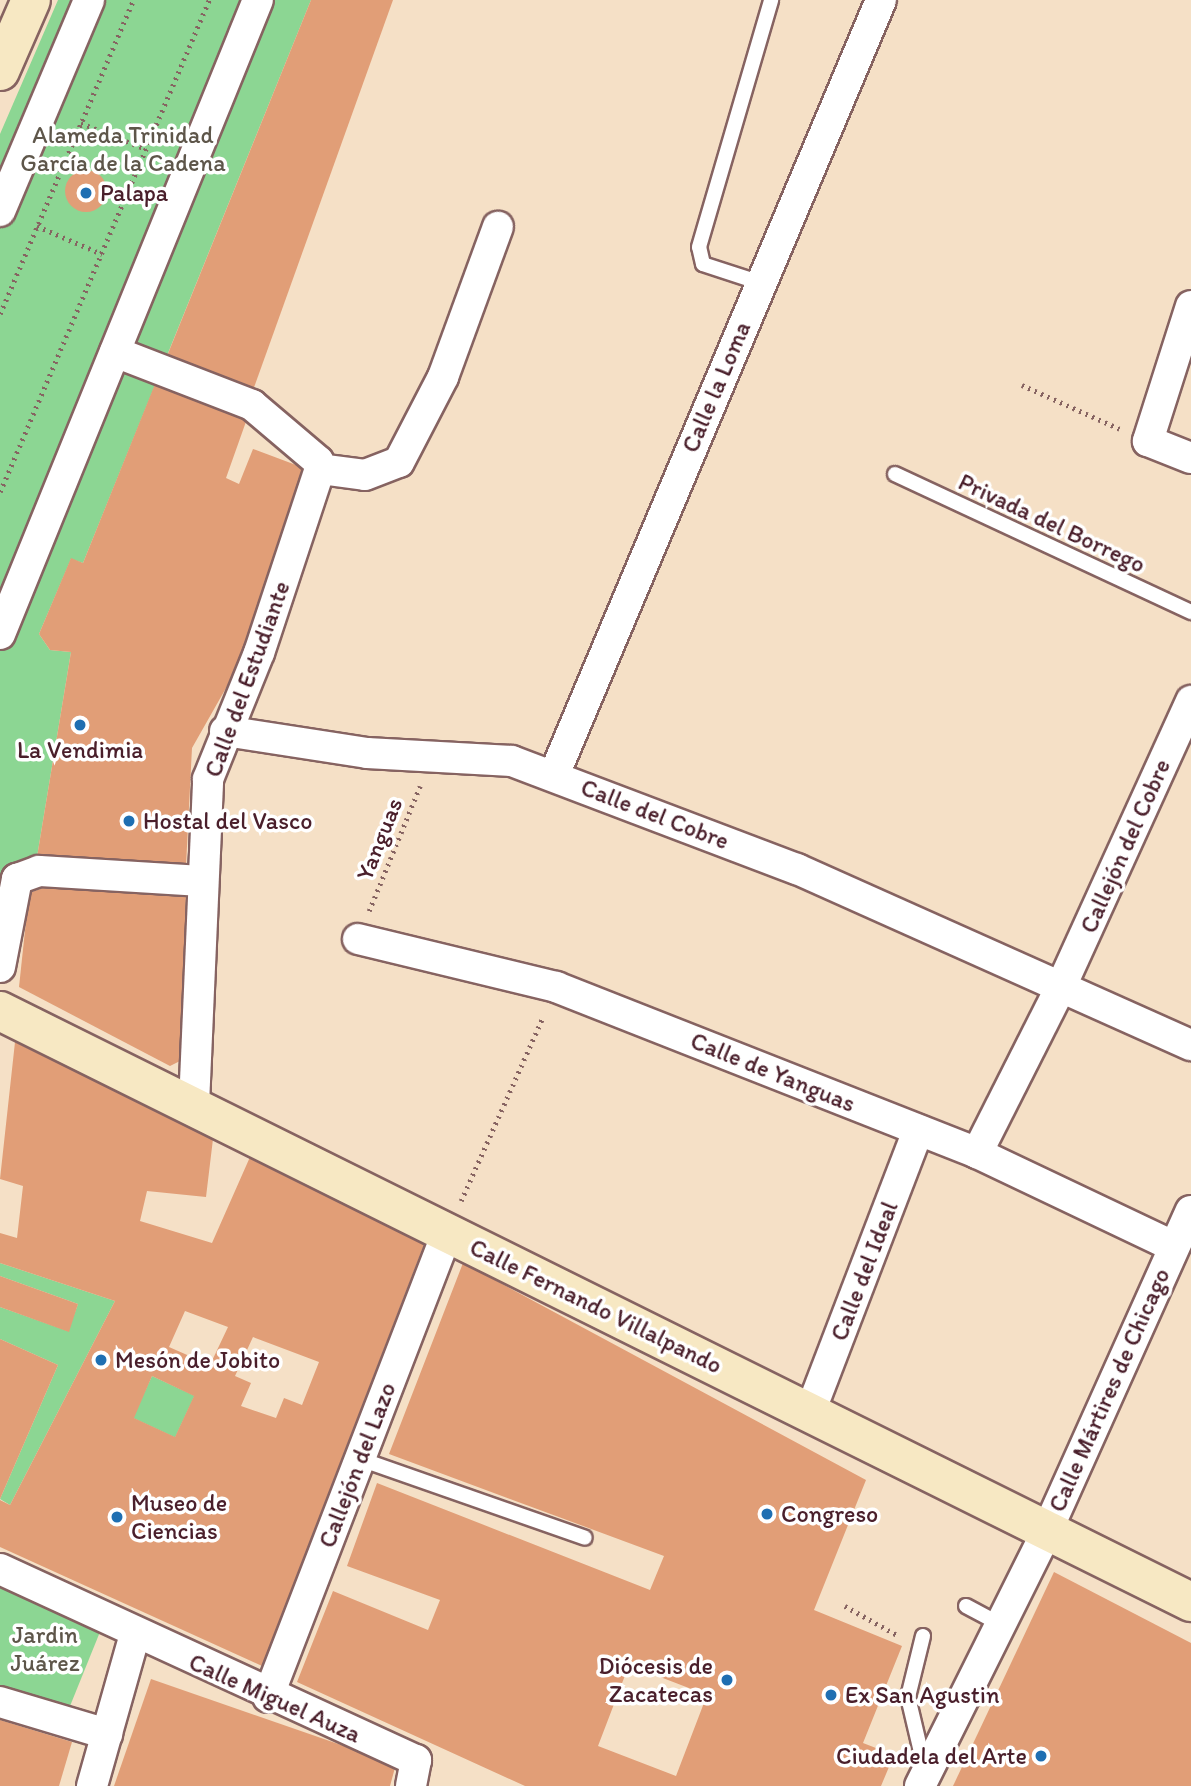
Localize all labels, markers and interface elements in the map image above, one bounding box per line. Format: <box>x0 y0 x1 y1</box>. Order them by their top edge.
park label: Alameda Trinidad García de la Cadena <box>20 121 226 177</box>
place label: Palapa <box>100 179 168 207</box>
marker: Palapa <box>78 185 94 201</box>
street label: Calle la Loma <box>676 317 756 457</box>
street label: Privada del Borrego <box>954 467 1150 579</box>
street label: Calle del Estudiante <box>198 577 296 781</box>
marker: La Vendimia <box>72 717 88 733</box>
place label: La Vendimia <box>17 736 143 764</box>
street label: Callejón del Cobre <box>1074 754 1176 938</box>
street label: Calle del Cobre <box>577 773 733 855</box>
street label: Yanguas <box>349 793 409 885</box>
place label: Hostal del Vasco <box>143 807 312 835</box>
marker: Hostal del Vasco <box>121 813 137 829</box>
street label: Calle de Yanguas <box>687 1026 859 1118</box>
street label: Calle del Ideal <box>824 1197 904 1345</box>
street label: Calle Fernando Villalpando <box>466 1233 726 1379</box>
street label: Calle Mártires de Chicago <box>1042 1264 1176 1516</box>
place label: Mesón de Jobito <box>115 1346 280 1374</box>
marker: Mesón de Jobito <box>93 1352 109 1368</box>
street label: Callejón del Lazo <box>312 1378 402 1552</box>
place label: Museo de Ciencias <box>131 1489 227 1545</box>
place label: Congreso <box>781 1500 878 1528</box>
marker: Congreso <box>759 1506 775 1522</box>
marker: Museo de Ciencias <box>109 1509 125 1525</box>
park label: Jardin Juárez <box>10 1621 80 1677</box>
street label: Calle Miguel Auza <box>185 1647 365 1749</box>
place label: Diócesis de Zacatecas <box>598 1652 713 1708</box>
marker: Diócesis de Zacatecas <box>719 1672 735 1688</box>
place label: Ex San Agustin <box>845 1681 1000 1709</box>
marker: Ex San Agustin <box>823 1687 839 1703</box>
place label: Ciudadela del Arte <box>836 1742 1027 1770</box>
marker: Ciudadela del Arte <box>1033 1748 1049 1764</box>

